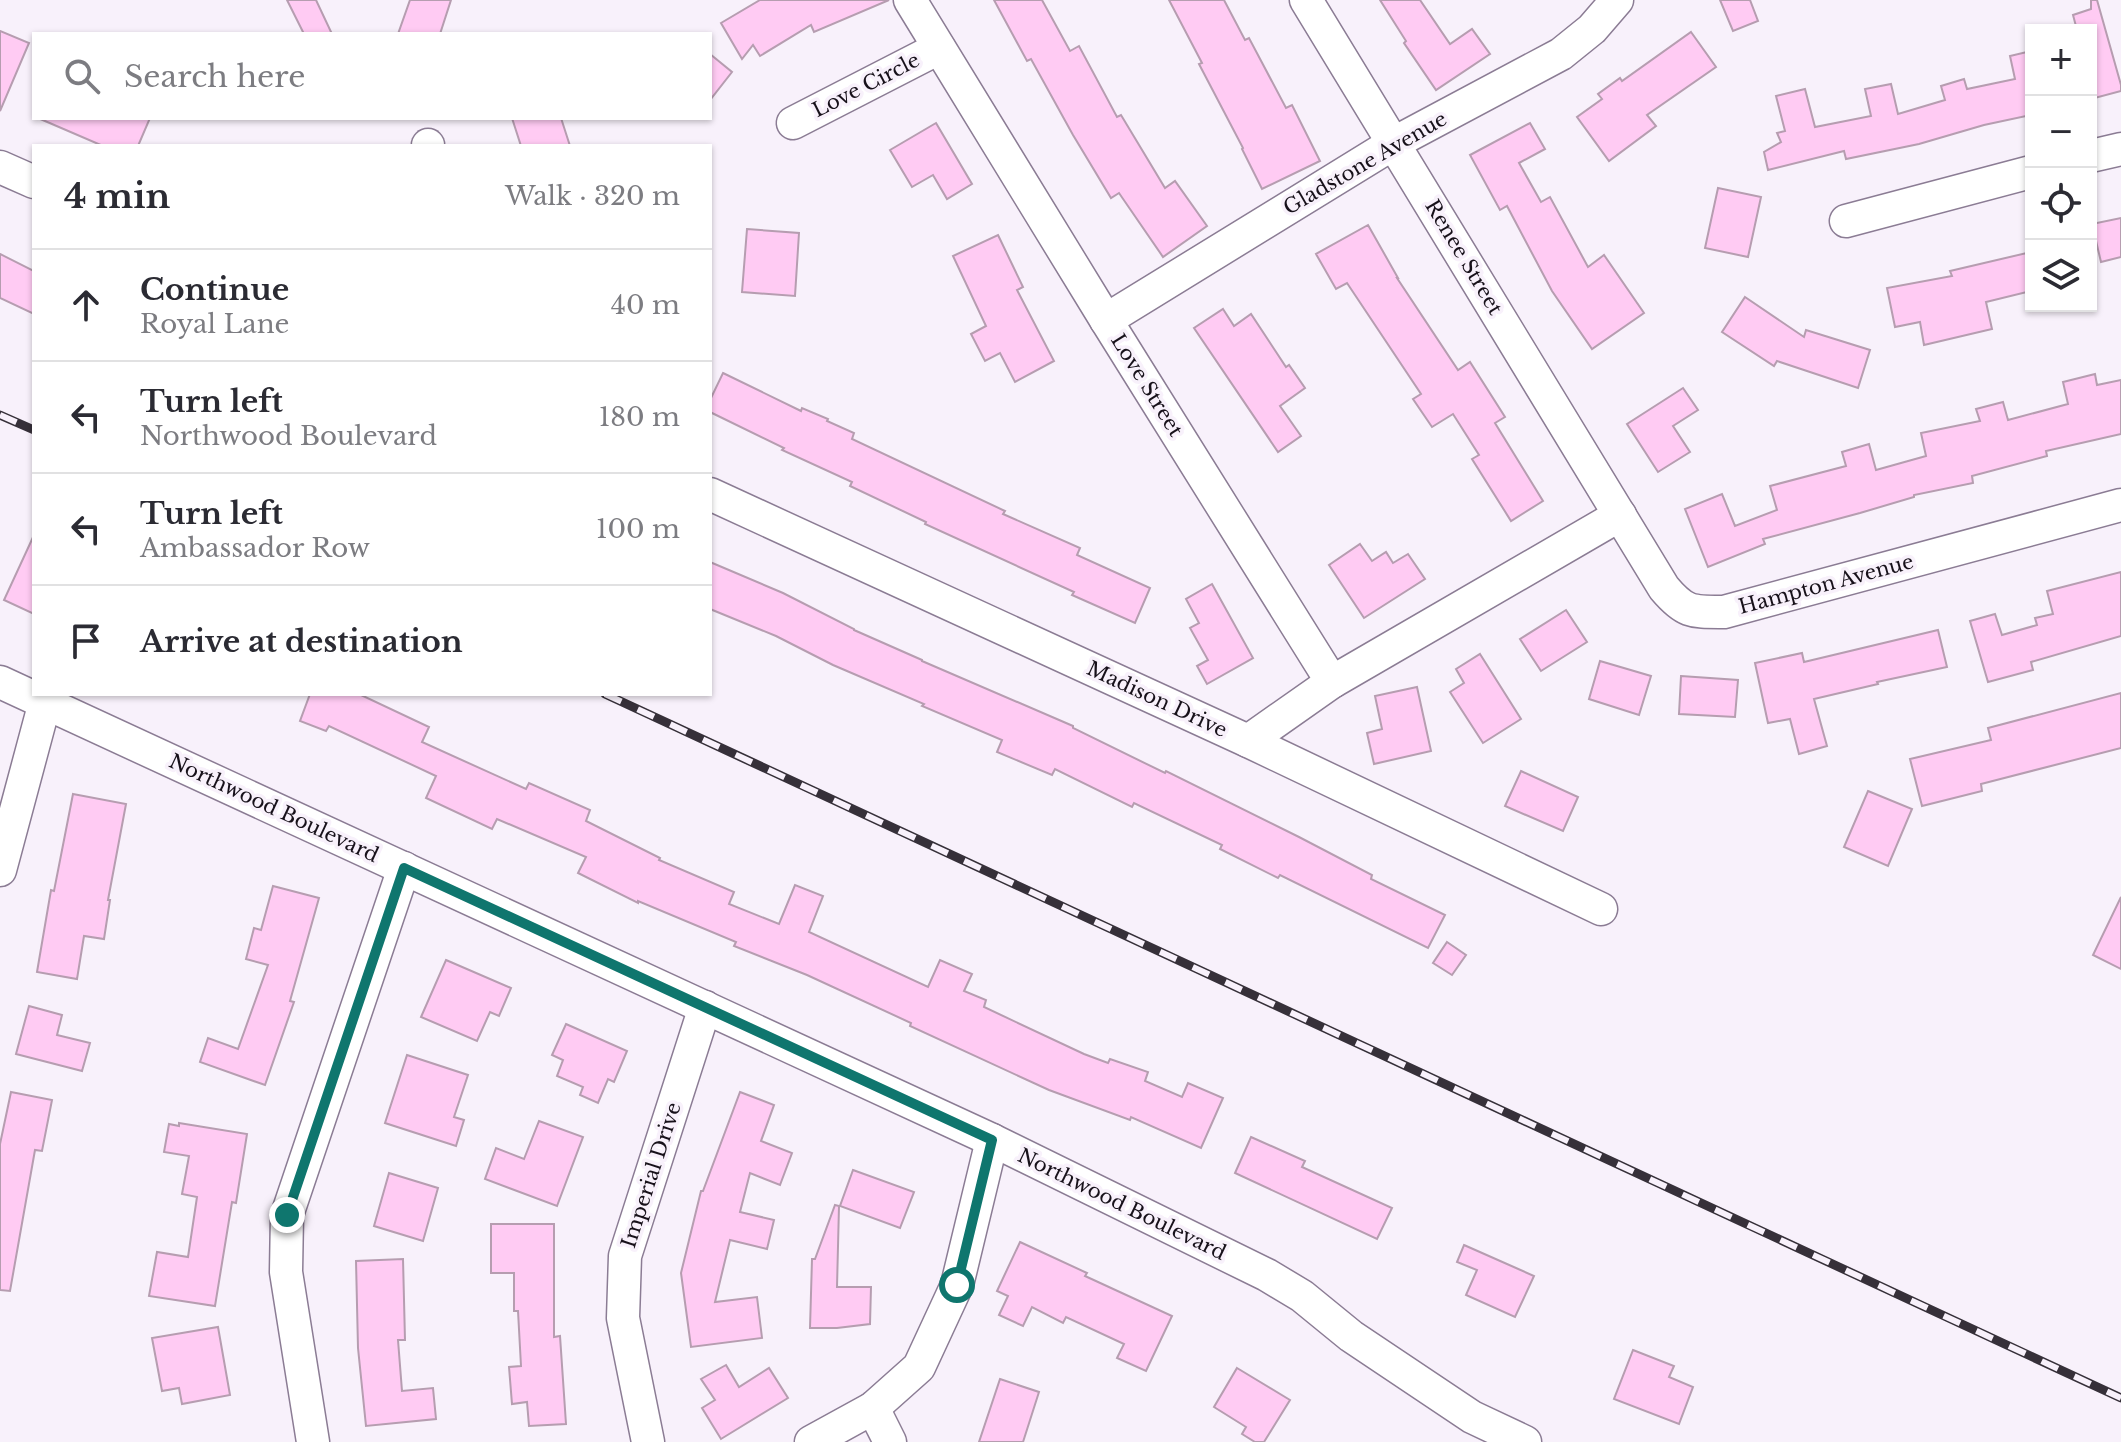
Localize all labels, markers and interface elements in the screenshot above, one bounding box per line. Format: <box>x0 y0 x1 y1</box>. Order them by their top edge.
map controls <box>2025 24 2097 312</box>
button: + <box>2025 24 2097 96</box>
search box <box>32 32 712 120</box>
street label: Love Circle <box>808 48 924 122</box>
icon: search <box>60 54 104 98</box>
text: Search here <box>124 58 305 95</box>
button: − <box>2025 96 2097 168</box>
street label: Gladstone Avenue <box>1279 106 1451 220</box>
button: locate <box>2025 168 2097 240</box>
text: 4 min <box>64 175 170 217</box>
text: Walk · 320 m <box>505 180 680 212</box>
street label: Renee Street <box>1420 195 1508 319</box>
button: layers <box>2025 240 2097 312</box>
text: Continue <box>140 271 289 308</box>
icon: ahead <box>64 283 108 327</box>
text: 40 m <box>611 289 680 321</box>
text: Royal Lane <box>140 308 290 340</box>
street label: Love Street <box>1106 329 1188 441</box>
text: Turn left <box>140 383 283 420</box>
icon: left <box>64 395 108 439</box>
text: 180 m <box>599 401 680 433</box>
text: Northwood Boulevard <box>140 420 437 452</box>
text: Turn left <box>140 495 283 532</box>
icon: left <box>64 507 108 551</box>
text: 100 m <box>596 513 680 545</box>
text: Ambassador Row <box>140 532 370 564</box>
street label: Hampton Avenue <box>1736 549 1916 619</box>
icon: arrive <box>64 619 108 663</box>
text: Arrive at destination <box>140 623 463 660</box>
street label: Madison Drive <box>1083 656 1231 742</box>
street label: Northwood Boulevard <box>165 749 383 867</box>
street label: Imperial Drive <box>616 1099 686 1251</box>
street label: Northwood Boulevard <box>1014 1143 1230 1265</box>
route end <box>269 1197 305 1233</box>
route start <box>939 1267 975 1303</box>

